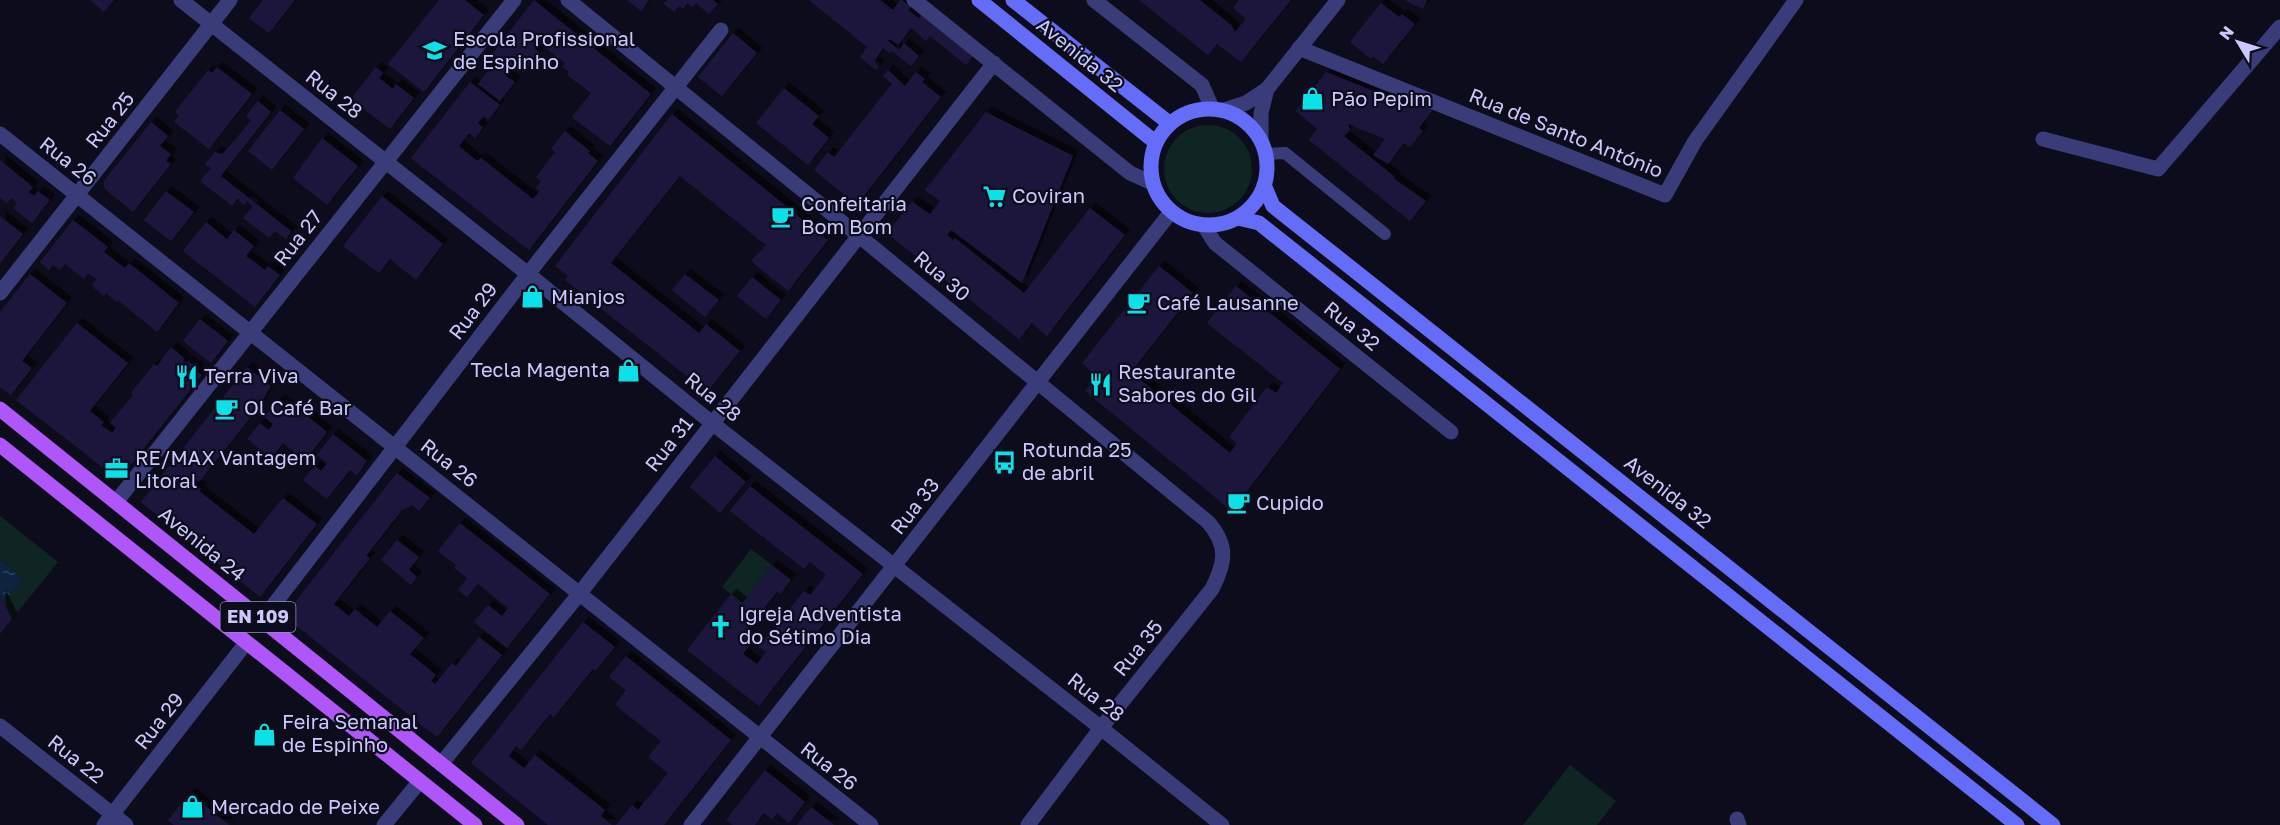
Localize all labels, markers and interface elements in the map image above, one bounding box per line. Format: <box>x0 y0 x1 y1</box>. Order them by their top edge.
street label: Avenida 32 <box>1033 12 1129 96</box>
north arrow <box>2208 12 2268 72</box>
text: N <box>2215 22 2238 44</box>
place label: Escola Profissional de Espinho <box>453 26 635 73</box>
school or university icon: Escola Profissional de Espinho <box>422 37 448 63</box>
street label: Rua 28 <box>301 64 368 123</box>
street label: Rua de Santo António <box>1466 82 1667 182</box>
street label: Rua 25 <box>80 86 139 152</box>
shop icon: Pão Pepim <box>1300 86 1326 112</box>
place label: Pão Pepim <box>1331 86 1432 110</box>
street label: Rua 26 <box>35 131 102 190</box>
supermarket icon: Coviran <box>981 183 1007 209</box>
place label: Coviran <box>1012 183 1085 207</box>
place label: Confeitaria Bom Bom <box>801 191 907 238</box>
cafe icon: Confeitaria Bom Bom <box>770 203 796 229</box>
street label: Rua 27 <box>268 205 326 270</box>
street label: Rua 30 <box>910 245 976 306</box>
street label: Rua 29 <box>443 277 501 344</box>
shop icon: Mianjos <box>520 284 546 310</box>
place label: Mianjos <box>551 284 625 308</box>
cafe icon: Café Lausanne <box>1126 290 1152 316</box>
place label: Café Lausanne <box>1157 290 1299 314</box>
street label: Rua 32 <box>1320 295 1385 355</box>
place label: Tecla Magenta <box>470 357 610 381</box>
shop icon: Tecla Magenta <box>615 357 641 383</box>
place label: Restaurante Sabores do Gil <box>1118 359 1256 406</box>
restaurant icon: Terra Viva <box>173 363 199 389</box>
place label: Terra Viva <box>204 363 299 387</box>
street label: Rua 28 <box>681 366 747 426</box>
restaurant icon: Restaurante Sabores do Gil <box>1087 371 1113 397</box>
cafe icon: Ol Café Bar <box>213 395 239 421</box>
place label: Ol Café Bar <box>244 395 351 419</box>
street label: Rua 31 <box>639 411 697 476</box>
street label: Rua 26 <box>416 433 483 492</box>
place label: Rotunda 25 de abril <box>1022 437 1132 484</box>
place label: RE/MAX Vantagem Litoral <box>135 445 316 492</box>
bus stop icon: Rotunda 25 de abril <box>991 449 1017 475</box>
street label: Avenida 32 <box>1620 450 1717 533</box>
office icon: RE/MAX Vantagem Litoral <box>104 456 130 482</box>
street label: Rua 33 <box>885 472 944 538</box>
cafe icon: Cupido <box>1225 490 1251 516</box>
place label: Cupido <box>1256 490 1324 514</box>
street label: Avenida 24 <box>154 501 251 585</box>
place label: Igreja Adventista do Sétimo Dia <box>739 601 902 648</box>
road number: EN 109 <box>220 602 296 632</box>
church icon: Igreja Adventista do Sétimo Dia <box>708 613 734 639</box>
street label: Rua 35 <box>1107 615 1167 680</box>
street label: Rua 28 <box>1063 667 1130 726</box>
street label: Rua 29 <box>129 687 188 754</box>
place label: Feira Semanal de Espinho <box>282 709 418 756</box>
shop icon: Feira Semanal de Espinho <box>251 721 277 747</box>
street label: Rua 22 <box>44 729 110 788</box>
street label: Rua 26 <box>796 736 863 795</box>
shop icon: Mercado de Peixe <box>180 794 206 820</box>
place label: Mercado de Peixe <box>211 794 380 818</box>

